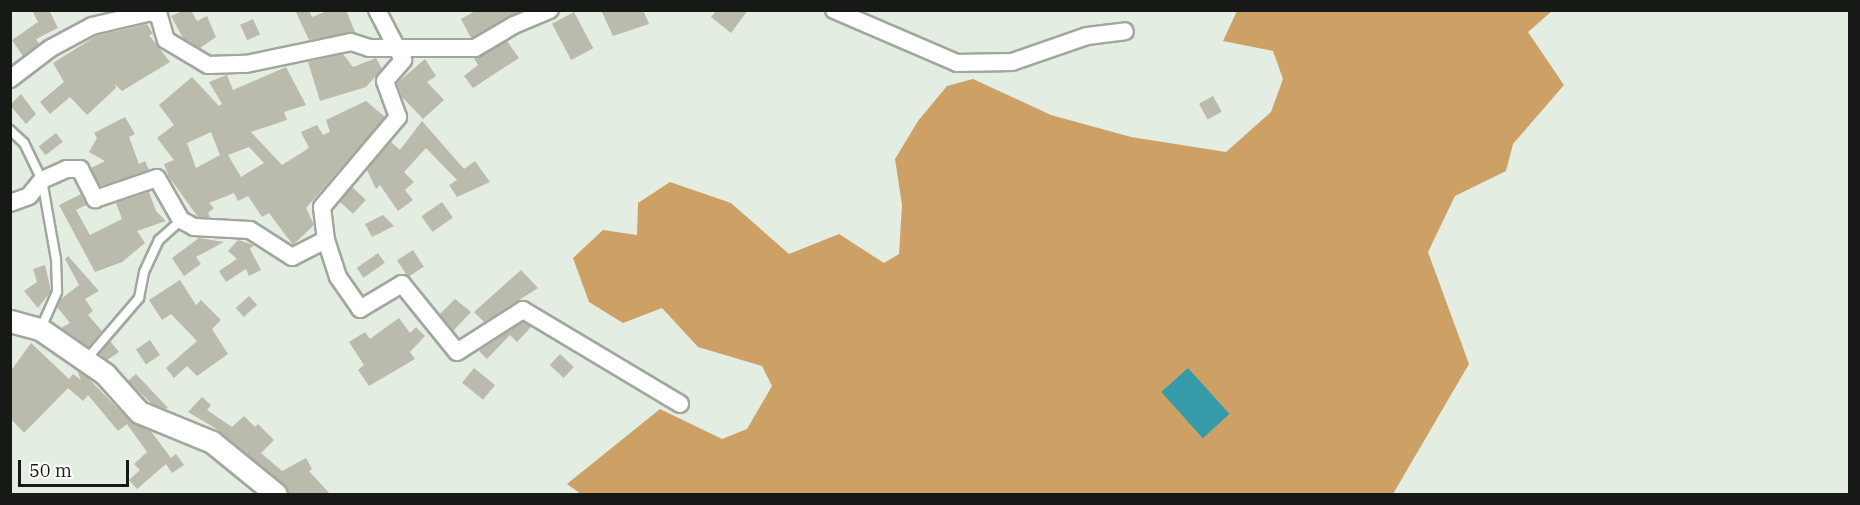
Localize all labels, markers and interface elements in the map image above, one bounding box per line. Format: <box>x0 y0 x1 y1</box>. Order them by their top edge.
scale bar <box>21 448 132 486</box>
text: 50 m <box>29 459 72 482</box>

